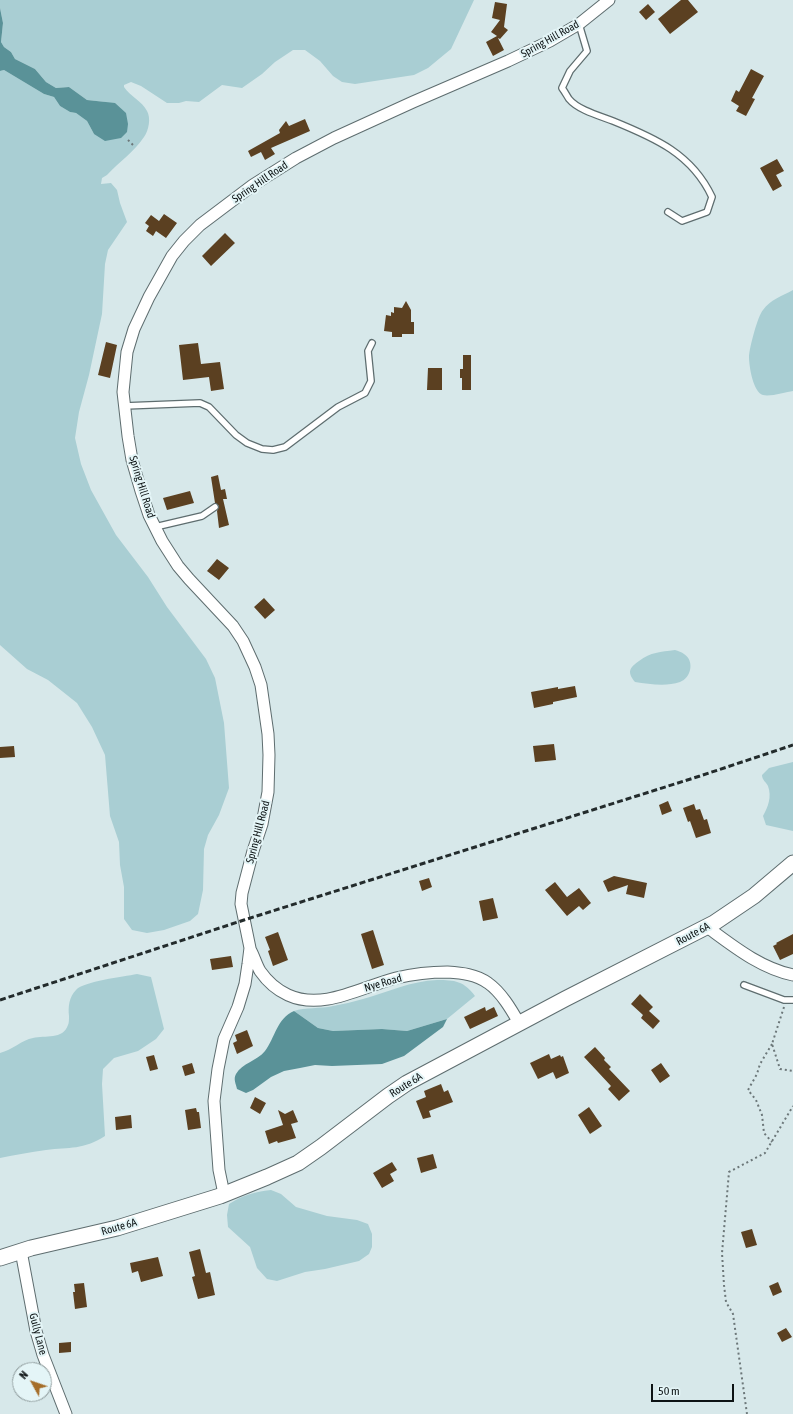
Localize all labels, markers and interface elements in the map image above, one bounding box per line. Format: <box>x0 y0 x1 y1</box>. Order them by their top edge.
street label: Spring Hill Road <box>519 18 581 60</box>
street label: Spring Hill Road <box>230 159 290 205</box>
street label: Spring Hill Road <box>126 454 158 520</box>
street label: Spring Hill Road <box>243 799 273 865</box>
street label: Route 6A <box>674 920 712 948</box>
street label: Nye Road <box>363 971 403 995</box>
street label: Route 6A <box>387 1070 425 1100</box>
street label: Route 6A <box>100 1216 138 1238</box>
street label: Gully Lane <box>26 1312 50 1356</box>
north arrow <box>12 1362 52 1402</box>
text: N <box>17 1369 30 1381</box>
scale bar <box>653 1376 736 1402</box>
text: 50 m <box>658 1384 680 1398</box>

